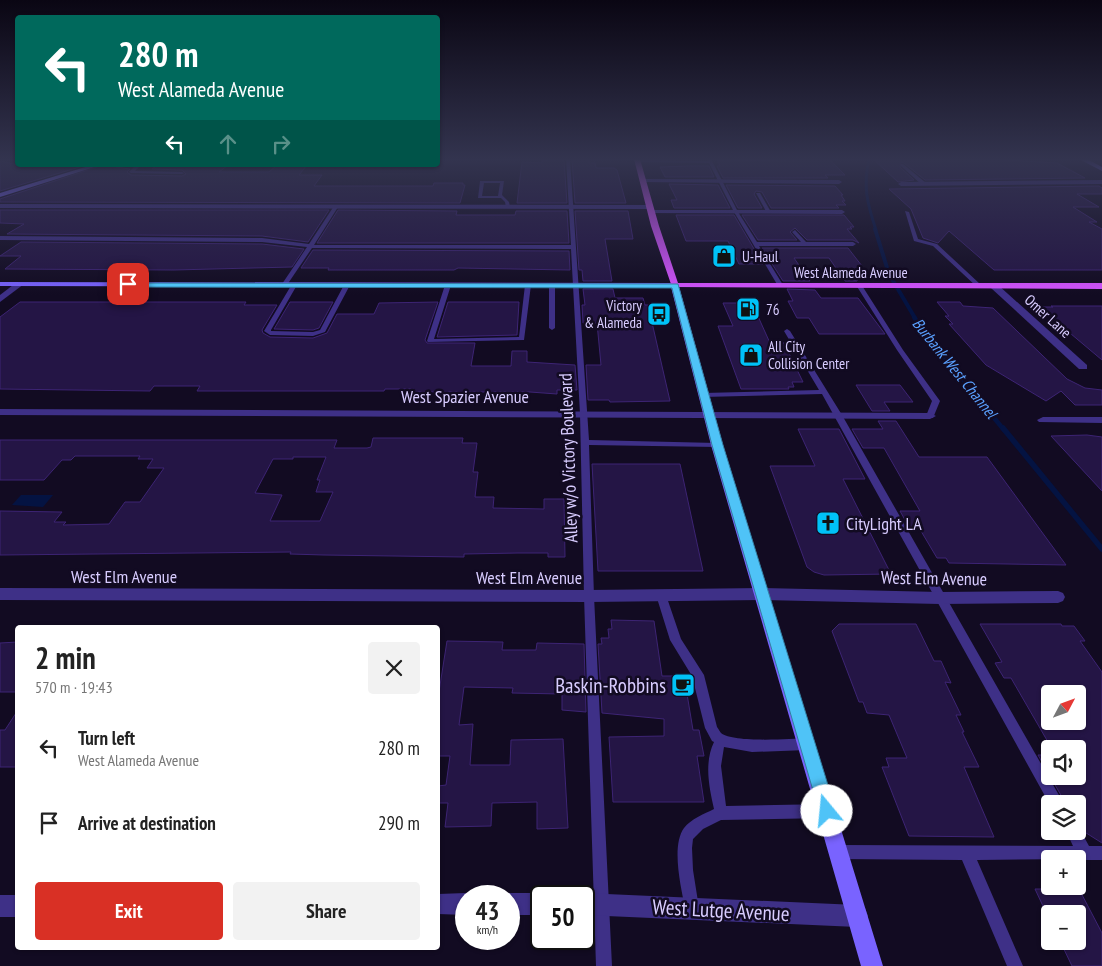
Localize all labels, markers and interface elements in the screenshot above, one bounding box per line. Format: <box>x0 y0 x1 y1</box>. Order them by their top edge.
text: 280 m <box>118 31 199 77</box>
icon: left <box>35 35 100 100</box>
text: West Alameda Avenue <box>118 75 284 103</box>
icon: left <box>161 130 189 158</box>
icon: ahead <box>214 130 242 158</box>
icon: right <box>267 130 295 158</box>
shop icon: U-Haul <box>711 243 737 269</box>
place label: U-Haul <box>742 247 779 266</box>
pin <box>107 263 149 305</box>
street label: West Alameda Avenue <box>794 263 908 282</box>
icon: arrive <box>114 270 142 298</box>
street label: Omer Lane <box>1021 290 1075 342</box>
place label: Victory & Alameda <box>584 296 642 332</box>
fuel station icon: 76 <box>735 296 761 322</box>
place label: 76 <box>766 300 780 319</box>
bus stop icon: Victory & Alameda <box>646 301 672 327</box>
water label: Burbank West Channel <box>908 314 1002 423</box>
place label: All City Collision Center <box>768 337 850 373</box>
shop icon: All City Collision Center <box>738 342 764 368</box>
street label: Alley w/o Victory Boulevard <box>554 373 582 543</box>
street label: West Spazier Avenue <box>401 385 529 408</box>
church icon: CityLight LA <box>815 510 841 536</box>
place label: CityLight LA <box>846 512 922 535</box>
street label: West Elm Avenue <box>71 565 177 588</box>
street label: West Elm Avenue <box>476 566 582 589</box>
street label: West Elm Avenue <box>881 566 987 590</box>
text: 2 min <box>35 638 96 677</box>
button: close <box>368 642 420 694</box>
place label: Baskin-Robbins <box>555 672 666 699</box>
cafe icon: Baskin-Robbins <box>670 672 696 698</box>
text: 570 m · 19:43 <box>35 677 113 697</box>
north arrow <box>1041 685 1086 730</box>
map controls <box>1041 685 1086 950</box>
text: Turn left <box>78 726 135 750</box>
icon: left <box>35 734 63 762</box>
text: 280 m <box>378 736 420 760</box>
button: sound <box>1041 740 1086 785</box>
text: West Alameda Avenue <box>78 750 199 770</box>
position arrow <box>800 784 852 836</box>
button: layers <box>1041 795 1086 840</box>
icon: arrive <box>35 809 63 837</box>
text: Arrive at destination <box>78 811 216 835</box>
text: 290 m <box>378 811 420 835</box>
button: + <box>1041 850 1086 895</box>
button: Exit <box>35 882 223 940</box>
button: Share <box>233 882 420 940</box>
speed limit sign: 50 <box>530 885 595 950</box>
street label: West Lutge Avenue <box>652 893 790 927</box>
text: 43 <box>476 895 499 927</box>
button: − <box>1041 905 1086 950</box>
text: km/h <box>477 922 498 937</box>

